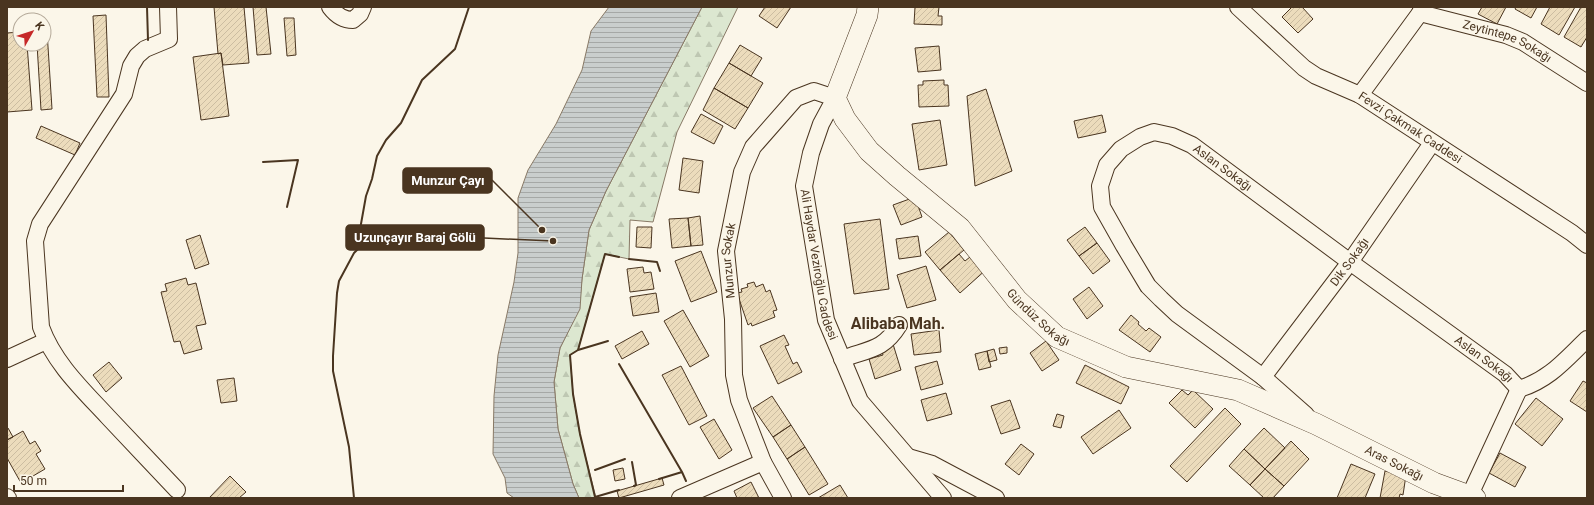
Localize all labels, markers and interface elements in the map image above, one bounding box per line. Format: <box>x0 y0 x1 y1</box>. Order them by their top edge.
north arrow <box>12 12 52 52</box>
street label: Zeytintepe Sokağı <box>1461 17 1554 65</box>
text: K <box>32 19 47 34</box>
street label: Fevzi Çakmak Caddesi <box>1356 89 1464 166</box>
street label: Aslan Sokağı <box>1191 141 1255 194</box>
callout: Munzur Çayı <box>403 168 492 193</box>
text: Munzur Çayı <box>411 173 485 188</box>
street label: Ali Haydar Veziroğlu Caddesi <box>798 188 841 342</box>
street label: Munzur Sokak <box>719 221 739 299</box>
callout: Uzunçayır Baraj Gölü <box>346 225 484 250</box>
text: Uzunçayır Baraj Gölü <box>354 230 476 245</box>
street label: Dik Sokağı <box>1327 235 1372 289</box>
street label: Gündüz Sokağı <box>1004 286 1072 349</box>
district label: Alibaba Mah. <box>851 314 945 333</box>
street label: Aslan Sokağı <box>1452 333 1516 385</box>
street label: Aras Sokağı <box>1363 443 1426 484</box>
scale bar <box>14 467 123 493</box>
text: 50 m <box>20 474 47 488</box>

